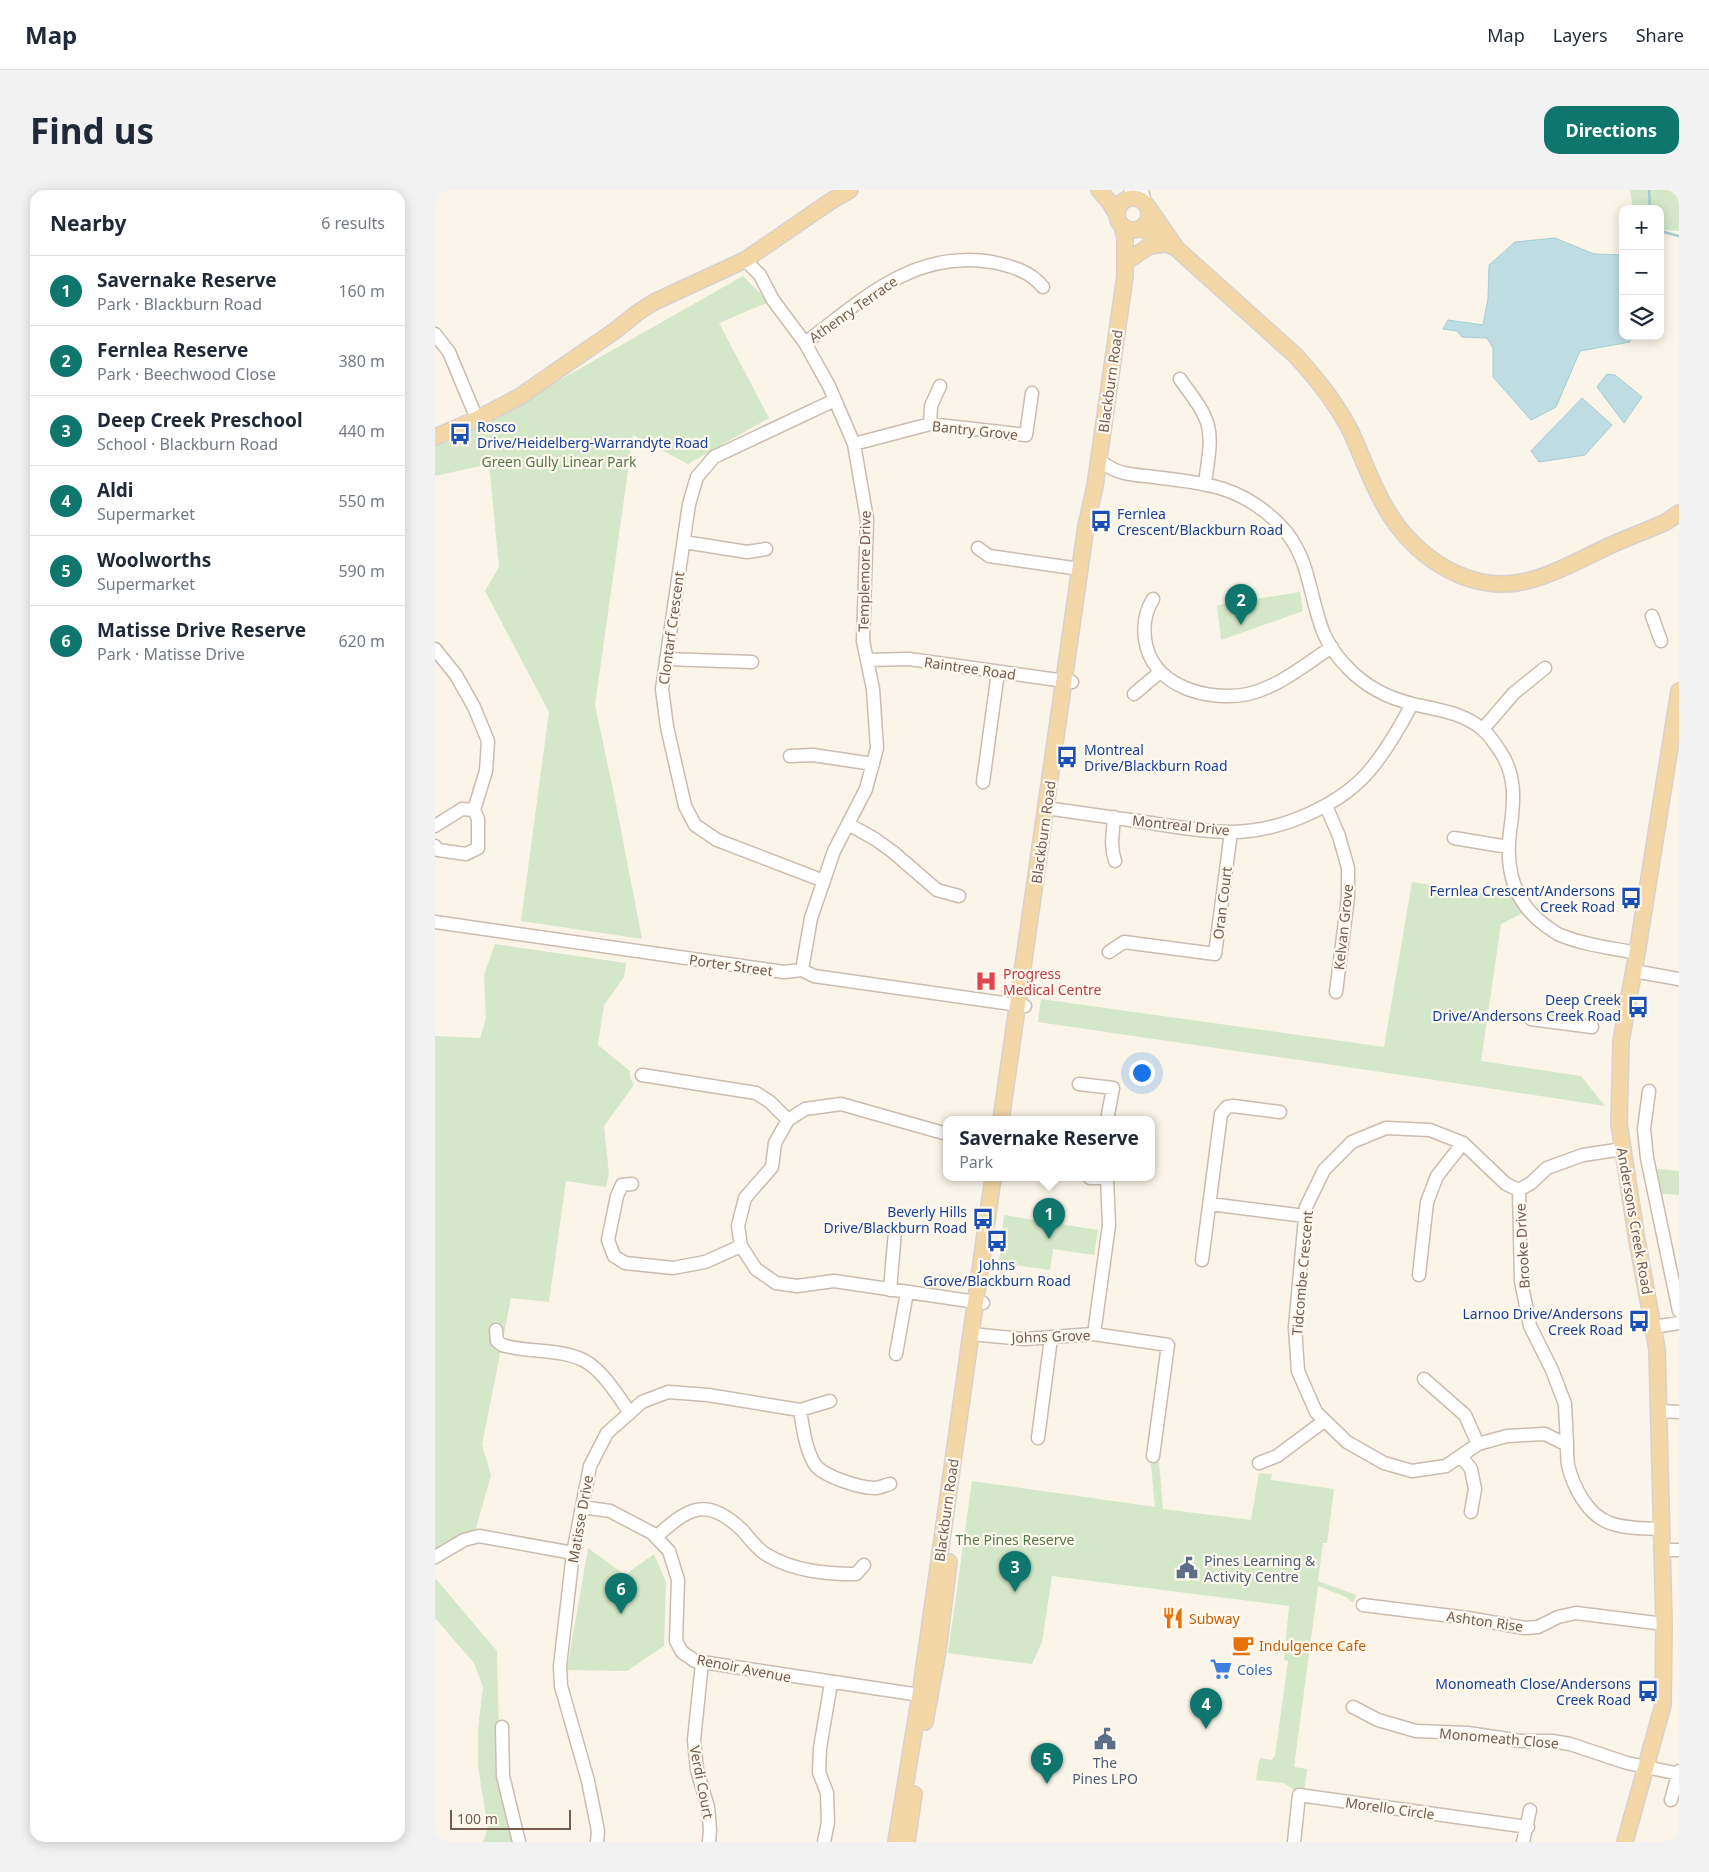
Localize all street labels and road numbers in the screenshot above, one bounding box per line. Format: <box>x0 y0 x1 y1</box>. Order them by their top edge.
street label: Athenry Terrace <box>805 271 901 347</box>
street label: Blackburn Road <box>1093 328 1127 434</box>
street label: Bantry Grove <box>931 416 1019 444</box>
street label: Templemore Drive <box>853 510 875 632</box>
street label: Clontarf Crescent <box>654 570 688 686</box>
street label: Raintree Road <box>923 652 1017 684</box>
street label: Blackburn Road <box>1026 779 1060 885</box>
street label: Montreal Drive <box>1131 810 1231 840</box>
street label: Oran Court <box>1208 865 1236 941</box>
street label: Kelvan Grove <box>1329 883 1357 971</box>
street label: Porter Street <box>688 950 774 980</box>
street label: Andersons Creek Road <box>1613 1146 1657 1296</box>
street label: Brooke Drive <box>1510 1203 1534 1289</box>
street label: Tidcombe Crescent <box>1287 1210 1317 1336</box>
street label: Johns Grove <box>1009 1325 1091 1347</box>
street label: Blackburn Road <box>929 1457 963 1563</box>
street label: Matisse Drive <box>563 1474 597 1564</box>
street label: Ashton Rise <box>1446 1606 1525 1636</box>
street label: Renoir Avenue <box>695 1650 793 1686</box>
street label: Monomeath Close <box>1438 1723 1560 1753</box>
street label: Verdi Court <box>686 1744 718 1820</box>
street label: Morello Circle <box>1344 1792 1436 1824</box>

